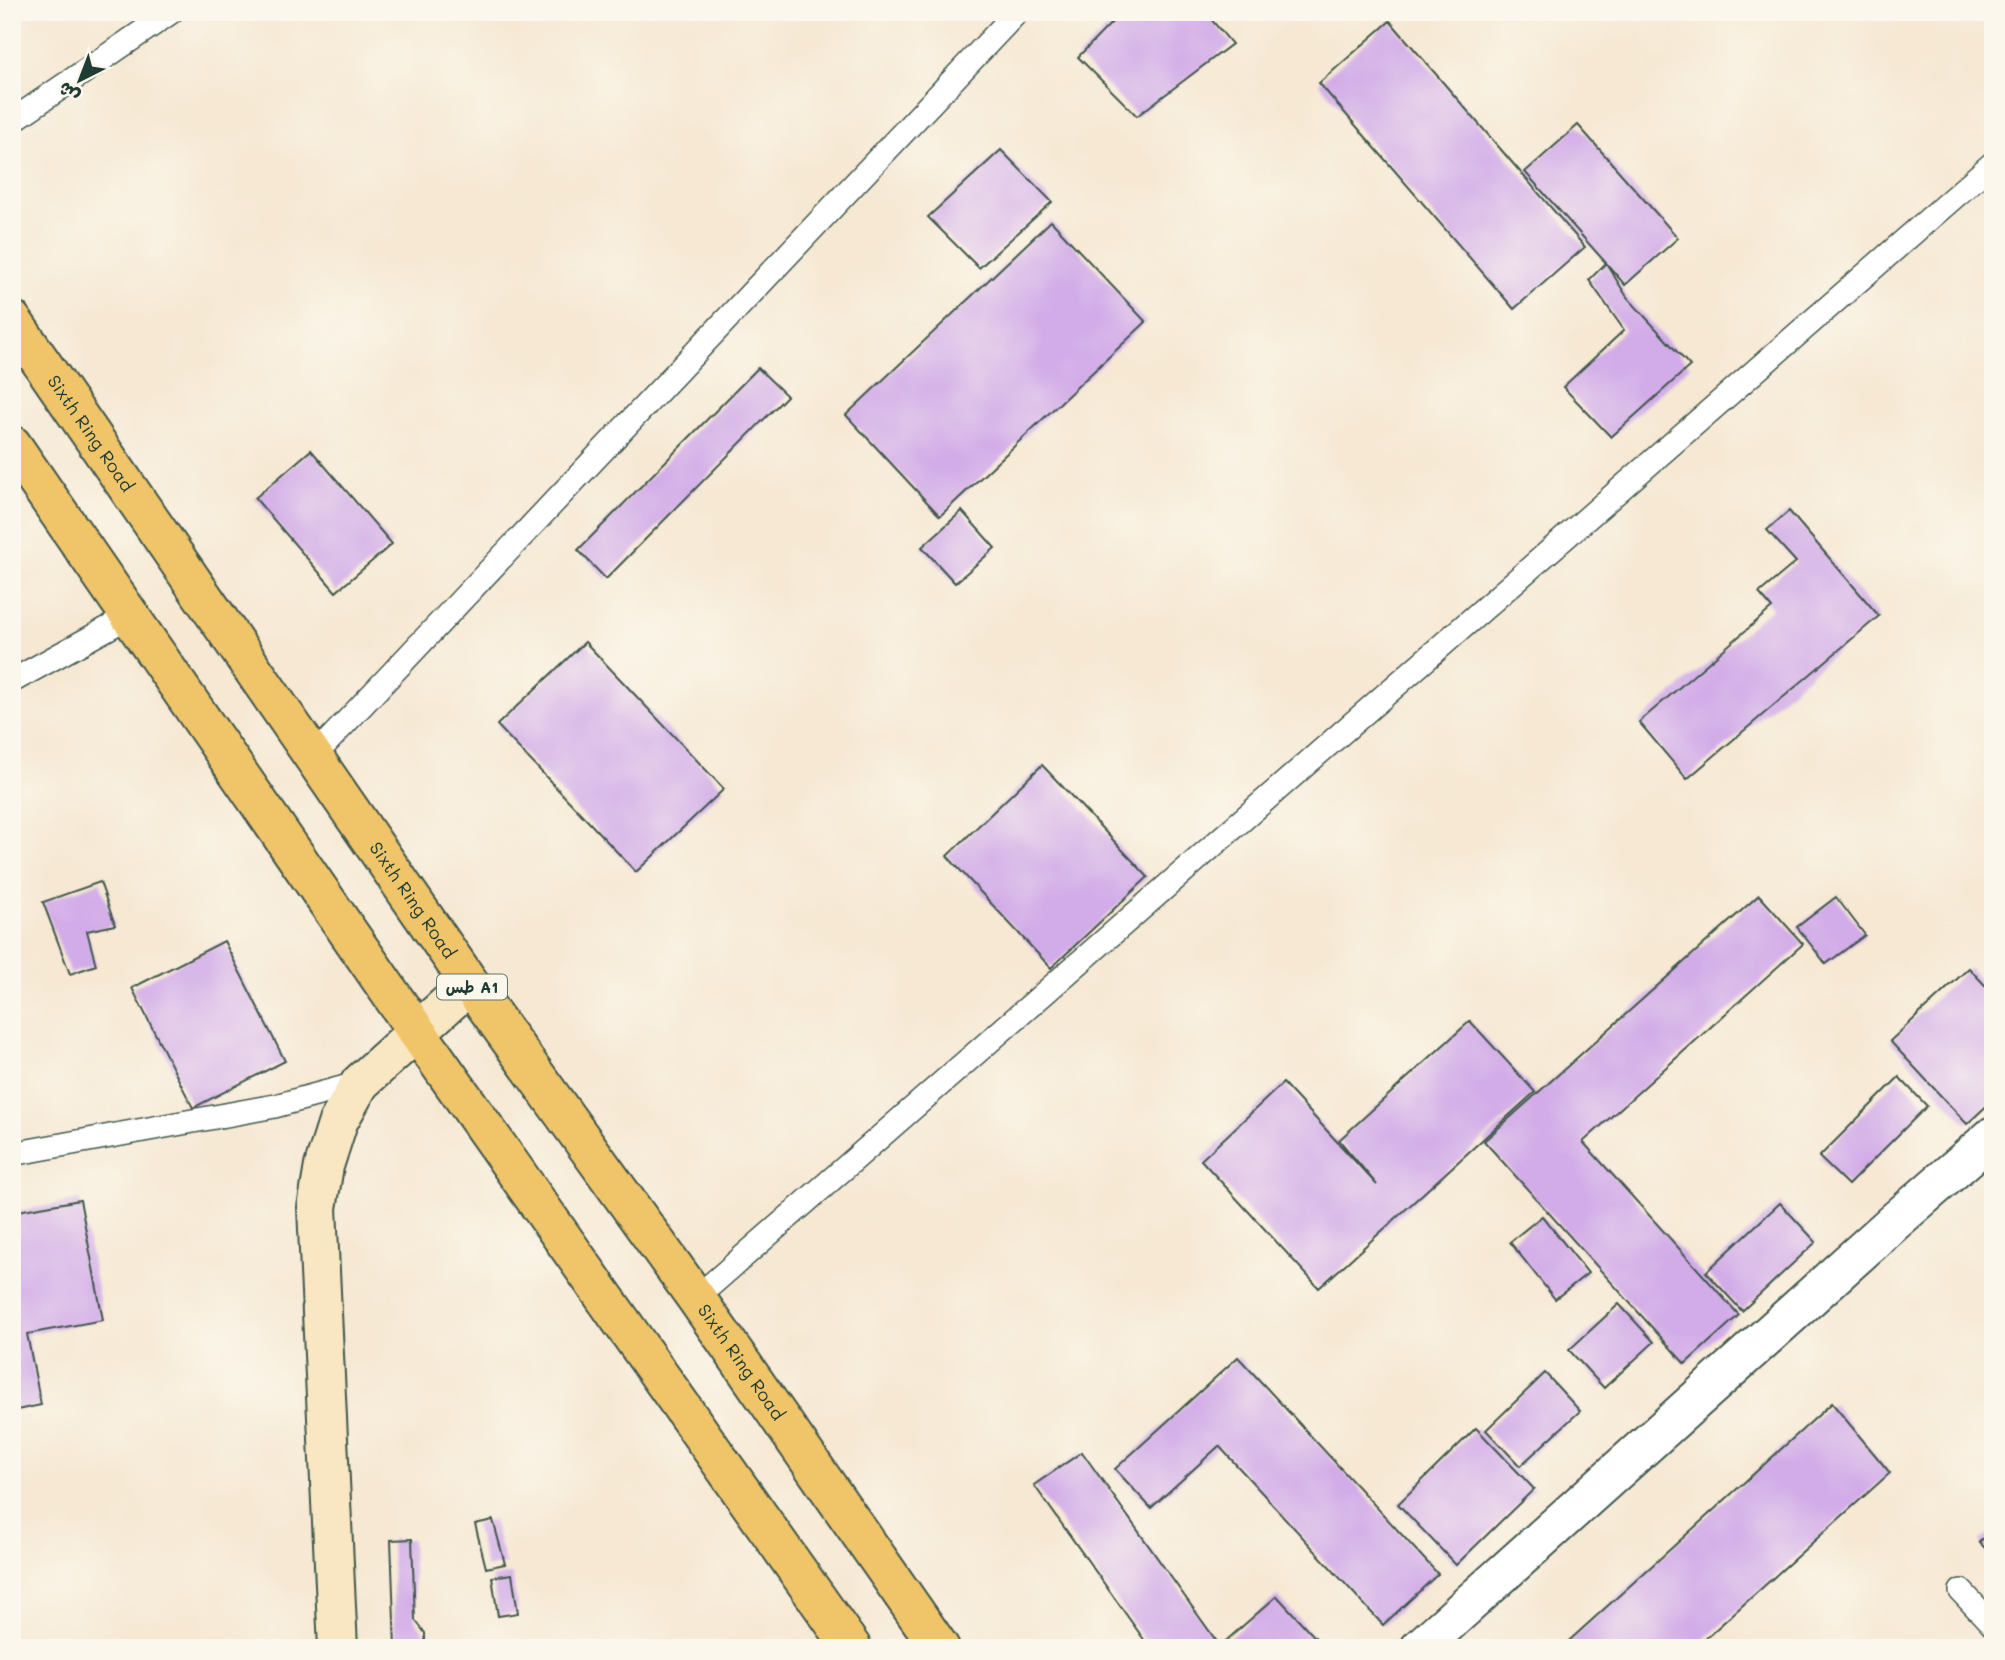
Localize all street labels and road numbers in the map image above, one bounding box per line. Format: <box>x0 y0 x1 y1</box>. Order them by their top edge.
street label: Sixth Ring Road <box>42 370 140 496</box>
street label: Sixth Ring Road <box>364 837 462 963</box>
road number: طس A1 <box>437 974 507 1000</box>
street label: Sixth Ring Road <box>693 1299 791 1425</box>

